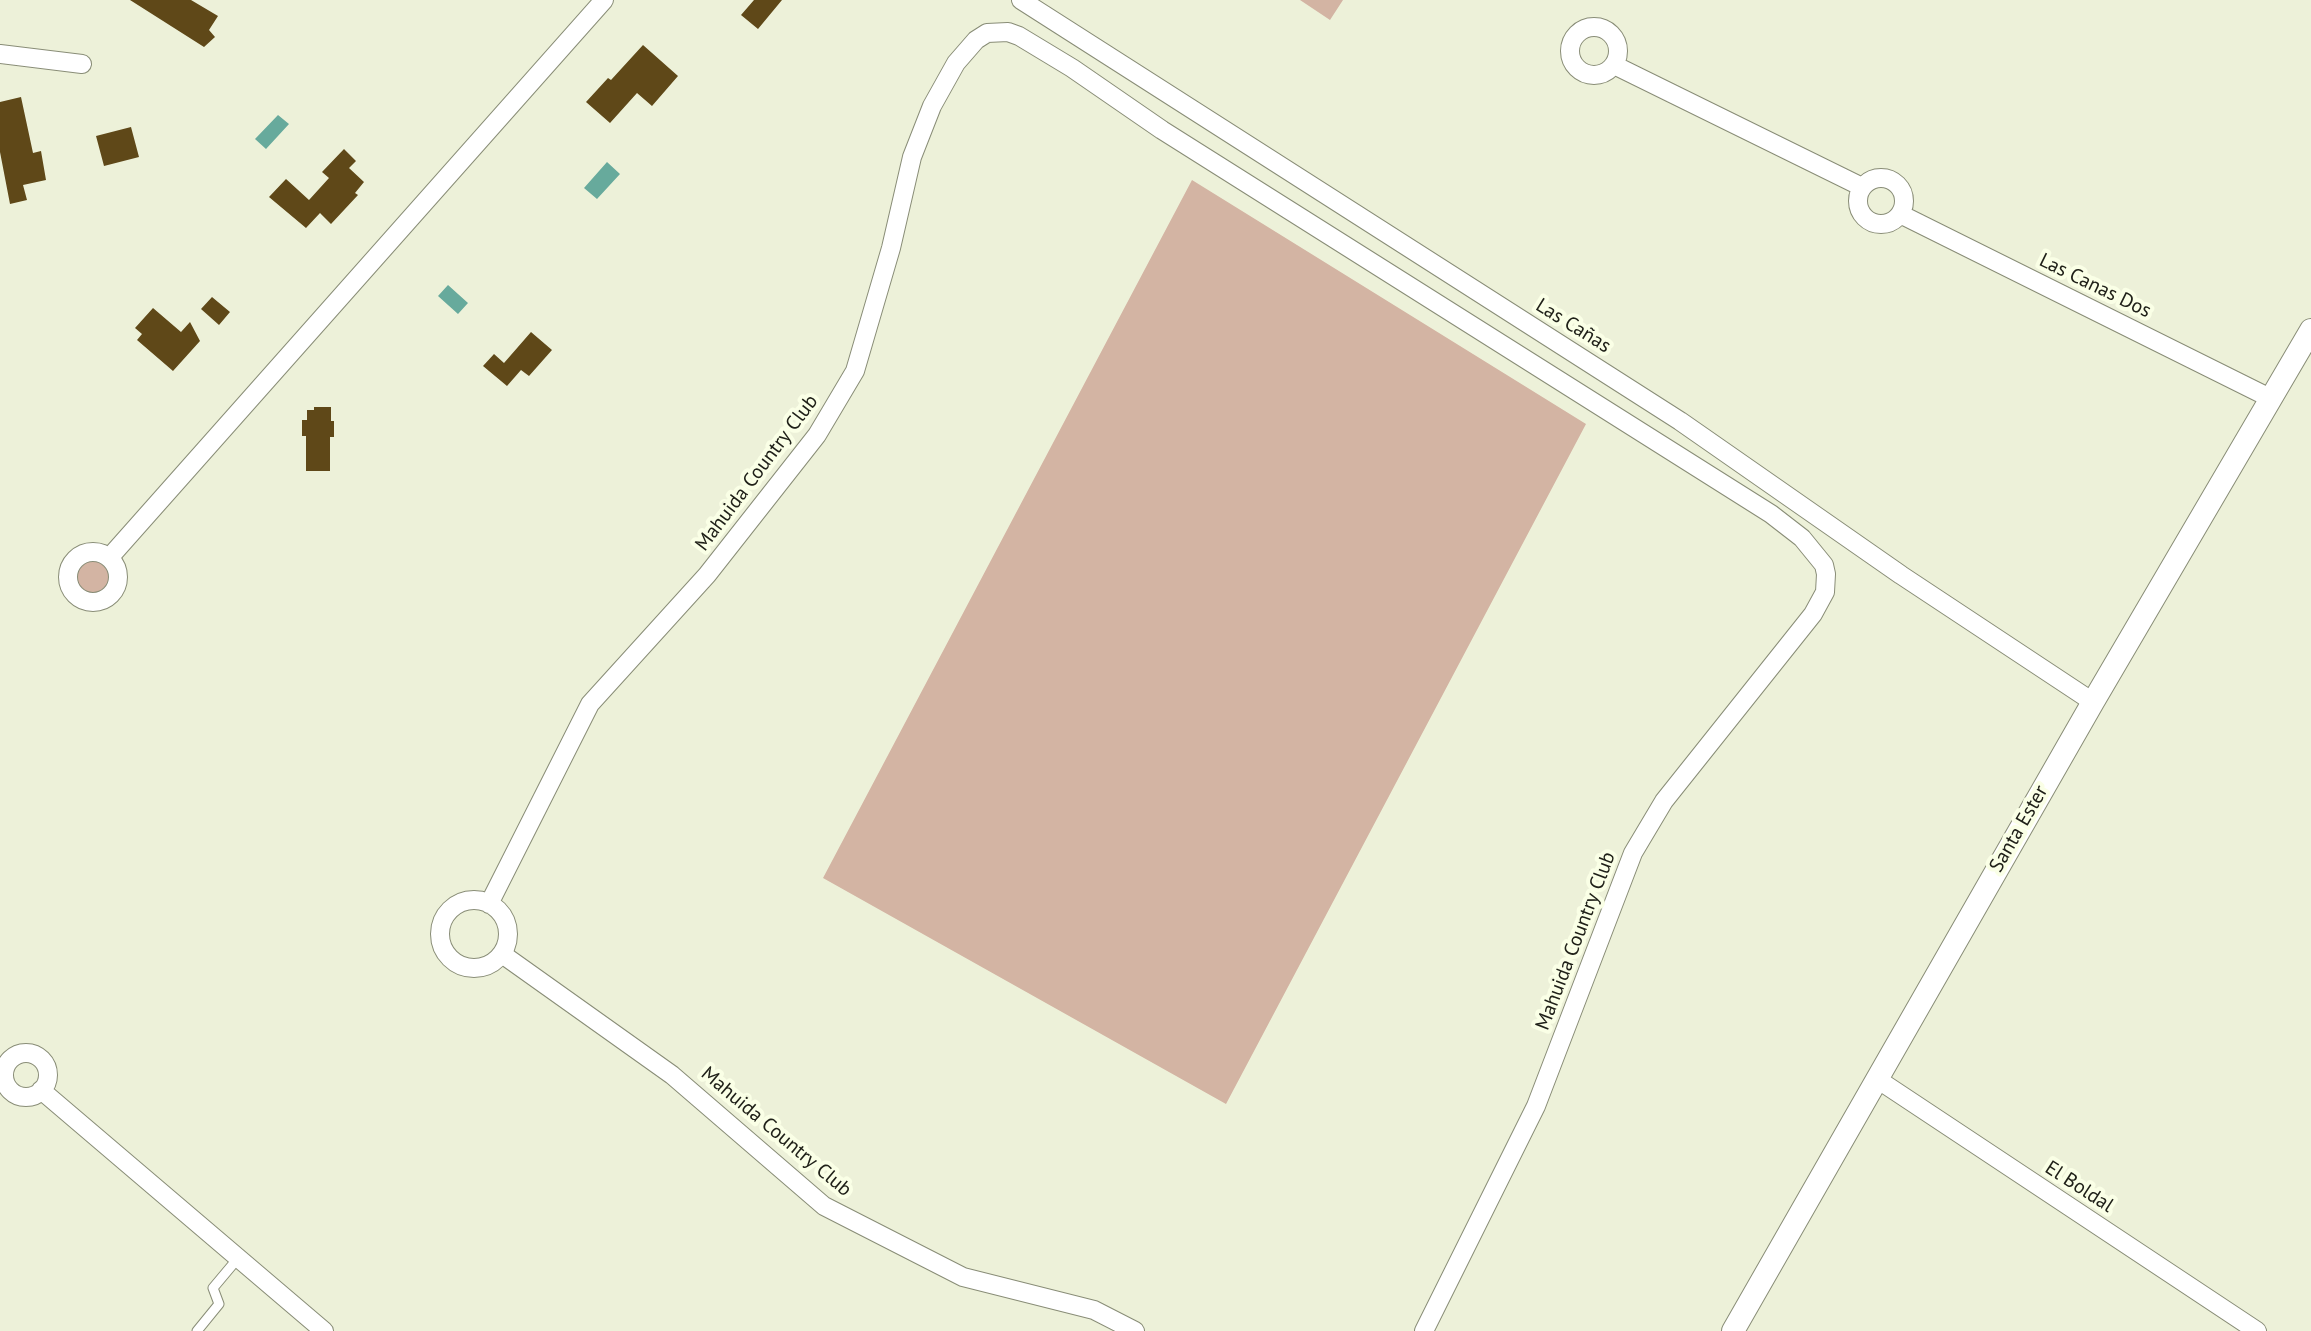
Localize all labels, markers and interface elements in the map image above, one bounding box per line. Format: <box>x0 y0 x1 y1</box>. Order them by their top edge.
street label: Las Canas Dos <box>2035 249 2155 323</box>
street label: Las Cañas <box>1531 294 1615 358</box>
street label: Mahuida Country Club <box>691 390 823 556</box>
street label: Santa Ester <box>1985 781 2053 877</box>
street label: Mahuida Country Club <box>1531 848 1621 1034</box>
street label: Mahuida Country Club <box>696 1062 856 1202</box>
street label: El Boldal <box>2040 1156 2118 1218</box>

